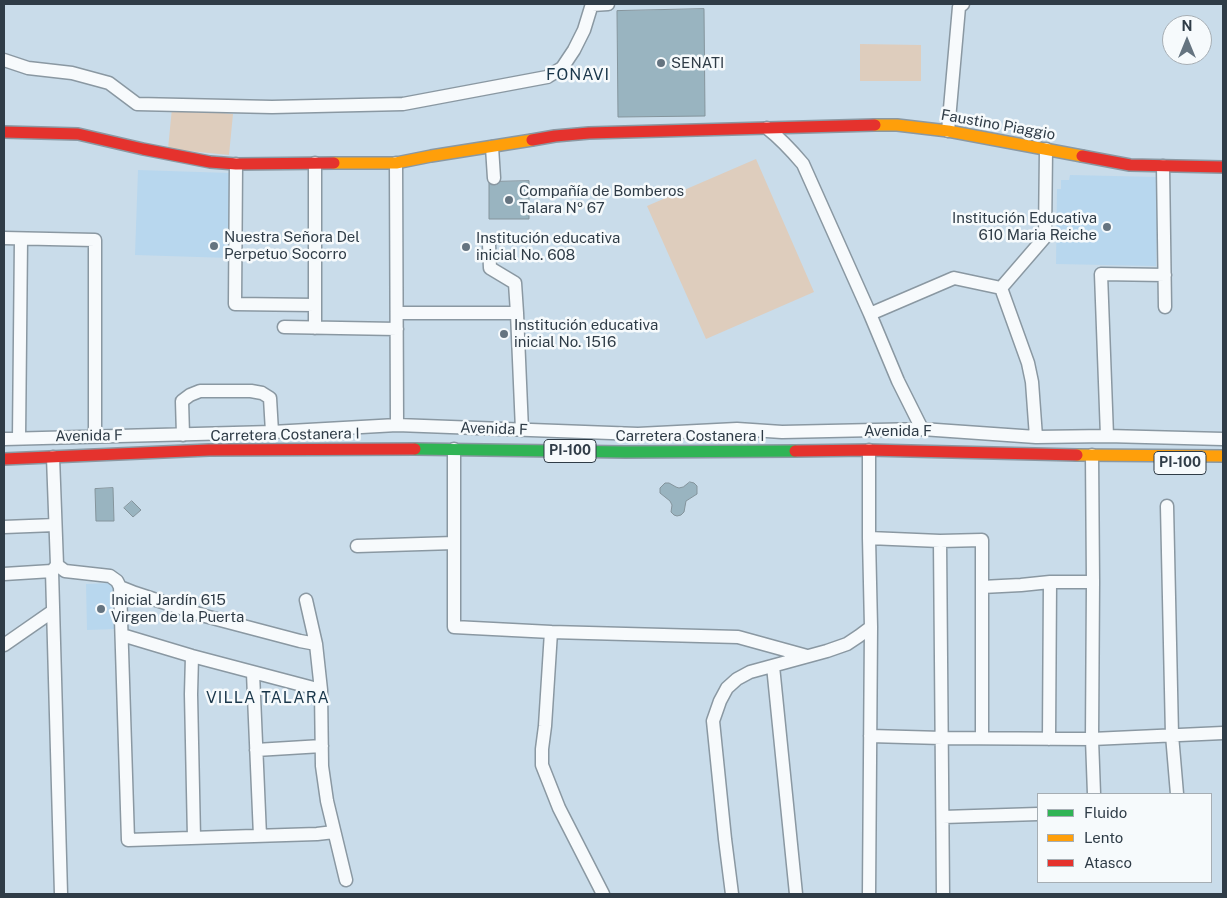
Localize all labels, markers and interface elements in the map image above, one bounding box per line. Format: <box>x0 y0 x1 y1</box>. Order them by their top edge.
north arrow <box>1162 15 1212 65</box>
text: N <box>1182 18 1192 34</box>
place label: SENATI <box>671 54 724 72</box>
marker: SENATI <box>655 57 667 69</box>
district label: FONAVI <box>545 65 611 85</box>
street label: Faustino Piaggio <box>939 106 1057 144</box>
place label: Compañía de Bomberos Talara Nº 67 <box>519 182 684 217</box>
marker: Compañía de Bomberos Talara Nº 67 <box>503 194 515 206</box>
place label: Institución Educativa 610 Maria Reiche <box>952 209 1097 244</box>
marker: Institución Educativa 610 Maria Reiche <box>1101 221 1113 233</box>
place label: Nuestra Señora Del Perpetuo Socorro <box>224 228 360 263</box>
place label: Institución educativa inicial No. 608 <box>476 229 620 264</box>
marker: Nuestra Señora Del Perpetuo Socorro <box>208 240 220 252</box>
marker: Institución educativa inicial No. 608 <box>460 241 472 253</box>
place label: Institución educativa inicial No. 1516 <box>514 316 658 351</box>
marker: Institución educativa inicial No. 1516 <box>498 328 510 340</box>
street label: Avenida F <box>460 419 528 439</box>
street label: Avenida F <box>864 422 932 440</box>
street label: Carretera Costanera I <box>210 425 360 445</box>
street label: Avenida F <box>55 426 123 446</box>
street label: Carretera Costanera I <box>615 427 765 445</box>
road number: PI-100 <box>544 440 596 462</box>
road number: PI-100 <box>1154 452 1206 474</box>
place label: Inicial Jardín 615 Virgen de la Puerta <box>111 591 244 626</box>
marker: Inicial Jardín 615 Virgen de la Puerta <box>95 603 107 615</box>
district label: VILLA TALARA <box>205 688 331 708</box>
legend <box>1037 793 1212 883</box>
text: Fluido <box>1084 804 1127 821</box>
text: Lento <box>1084 829 1123 846</box>
text: Atasco <box>1084 854 1132 871</box>

